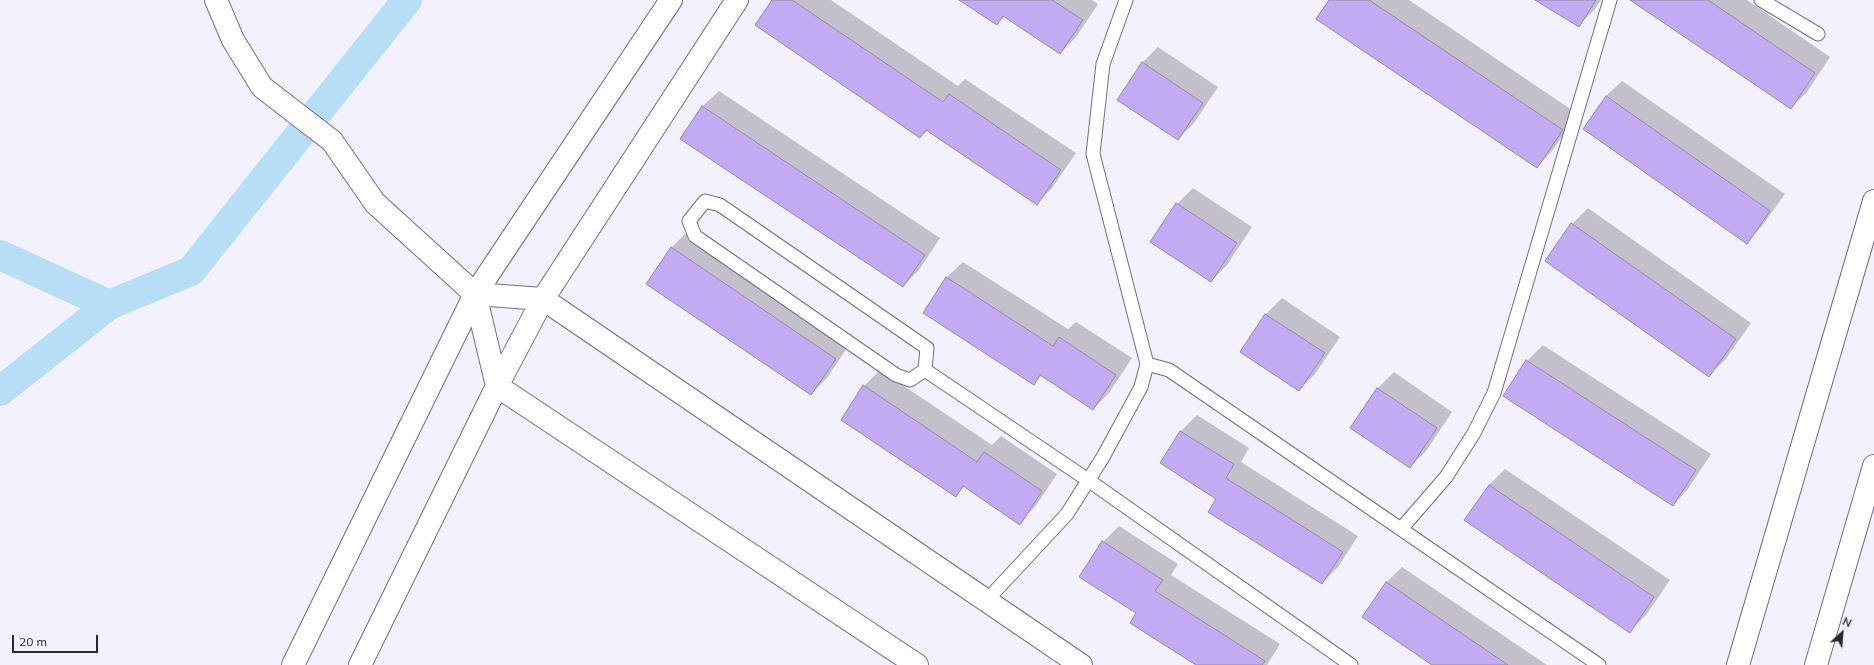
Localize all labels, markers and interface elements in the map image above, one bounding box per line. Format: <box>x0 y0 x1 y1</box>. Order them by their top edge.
north arrow <box>1822 613 1862 653</box>
text: N <box>1840 614 1854 630</box>
scale bar <box>14 627 100 653</box>
text: 20 m <box>19 634 47 649</box>

